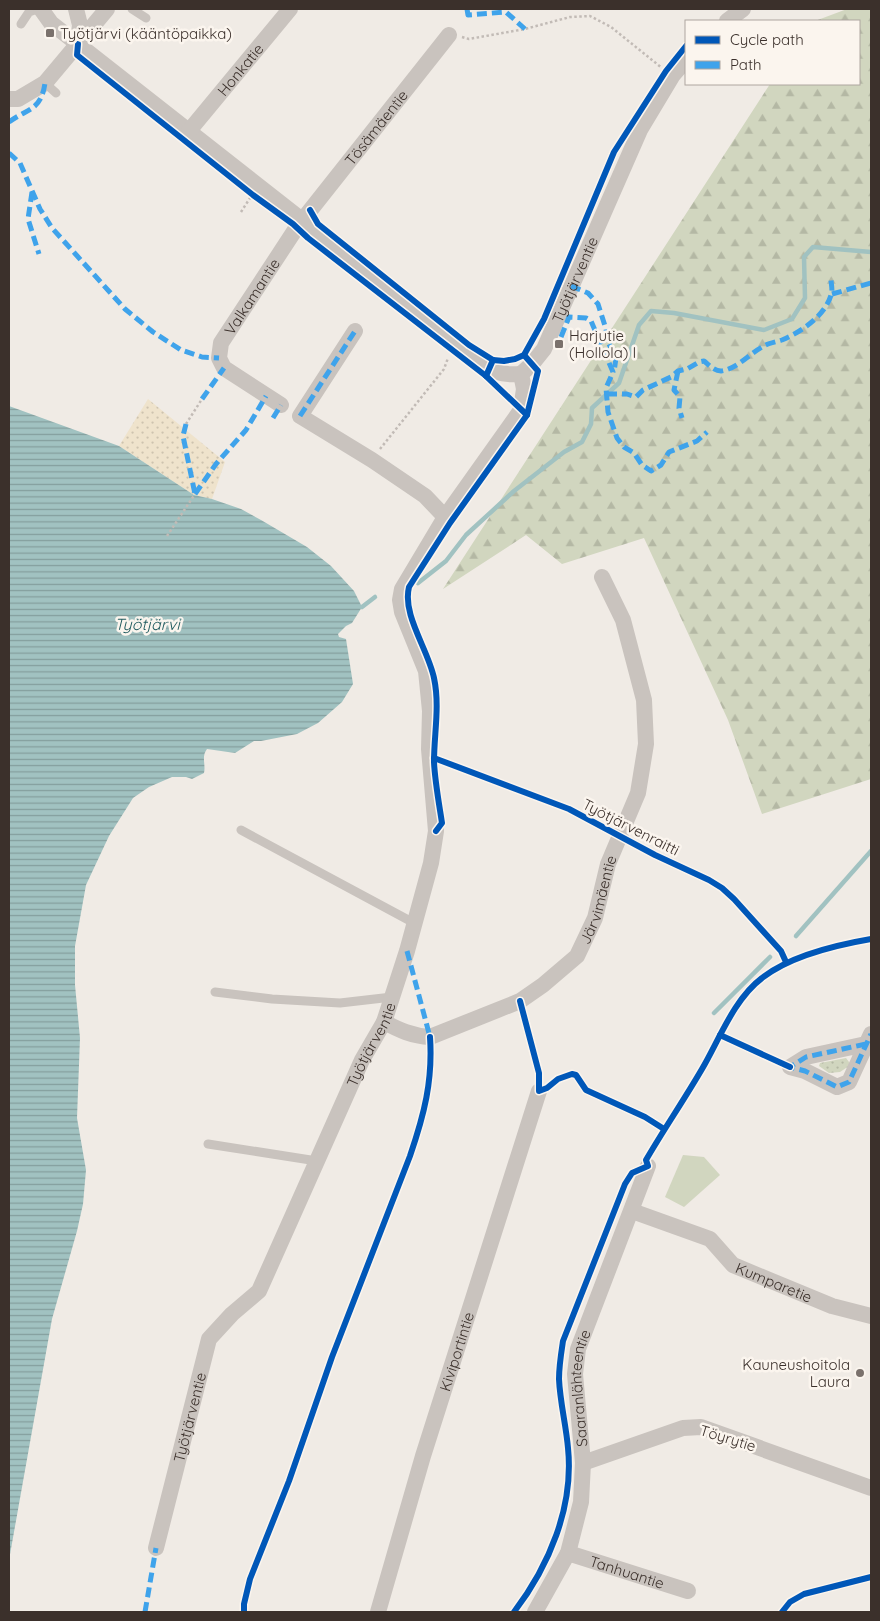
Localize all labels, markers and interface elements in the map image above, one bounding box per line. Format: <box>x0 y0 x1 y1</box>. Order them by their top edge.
legend <box>685 20 860 85</box>
place label: Työtjärvi (kääntöpaikka) <box>60 24 232 43</box>
marker: Työtjärvi (kääntöpaikka) <box>44 27 56 39</box>
text: Cycle path <box>730 30 804 49</box>
street label: Honkatie <box>213 39 267 99</box>
text: Path <box>730 55 762 74</box>
street label: Tösämäentie <box>340 86 412 169</box>
street label: Työtjärventie <box>547 234 602 325</box>
street label: Valkamantie <box>220 255 284 338</box>
place label: Harjutie (Hollola) I <box>569 326 636 362</box>
marker: Harjutie (Hollola) I <box>553 338 565 350</box>
water label: Työtjärvi <box>114 614 181 634</box>
street label: Työtjärvenraitti <box>579 794 683 860</box>
street label: Järvimäentie <box>575 852 620 947</box>
street label: Työtjärventie <box>342 1000 399 1089</box>
street label: Kumparetie <box>733 1258 815 1306</box>
street label: Kiviportintie <box>435 1309 478 1394</box>
street label: Saaranlähteentie <box>565 1326 594 1448</box>
place label: Kauneushoitola Laura <box>742 1355 850 1391</box>
marker: Kauneushoitola Laura <box>854 1367 866 1379</box>
street label: Työtjärventie <box>169 1370 210 1464</box>
street label: Töyrytie <box>698 1420 758 1456</box>
street label: Tanhuantie <box>588 1551 667 1592</box>

